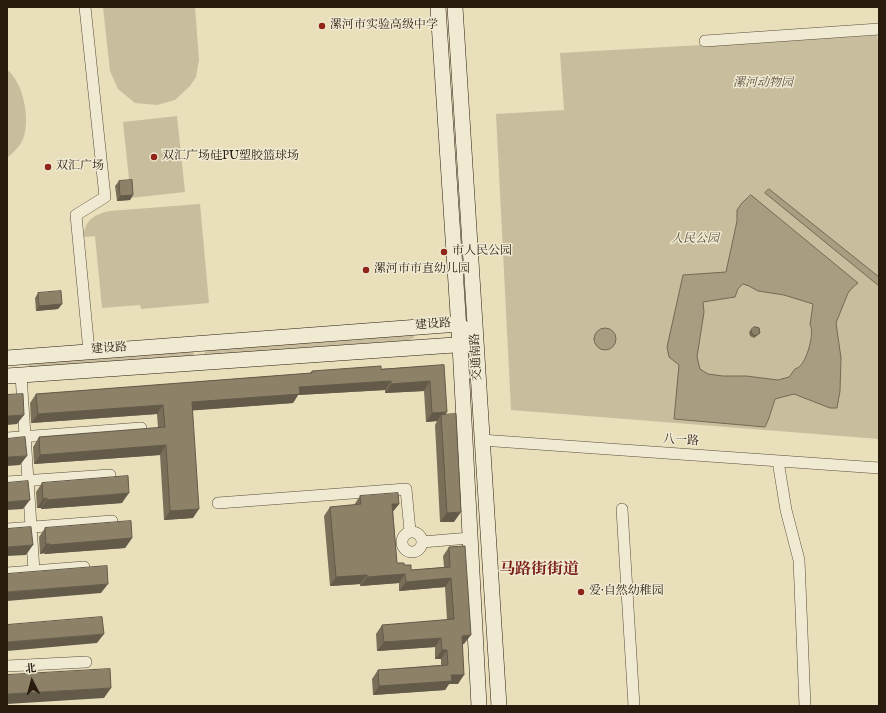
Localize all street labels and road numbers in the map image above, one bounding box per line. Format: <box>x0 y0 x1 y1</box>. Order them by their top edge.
street label: 建设路 <box>415 317 451 333</box>
street label: 交通南路 <box>469 333 485 381</box>
street label: 建设路 <box>91 341 127 357</box>
street label: 八一路 <box>663 433 699 449</box>

